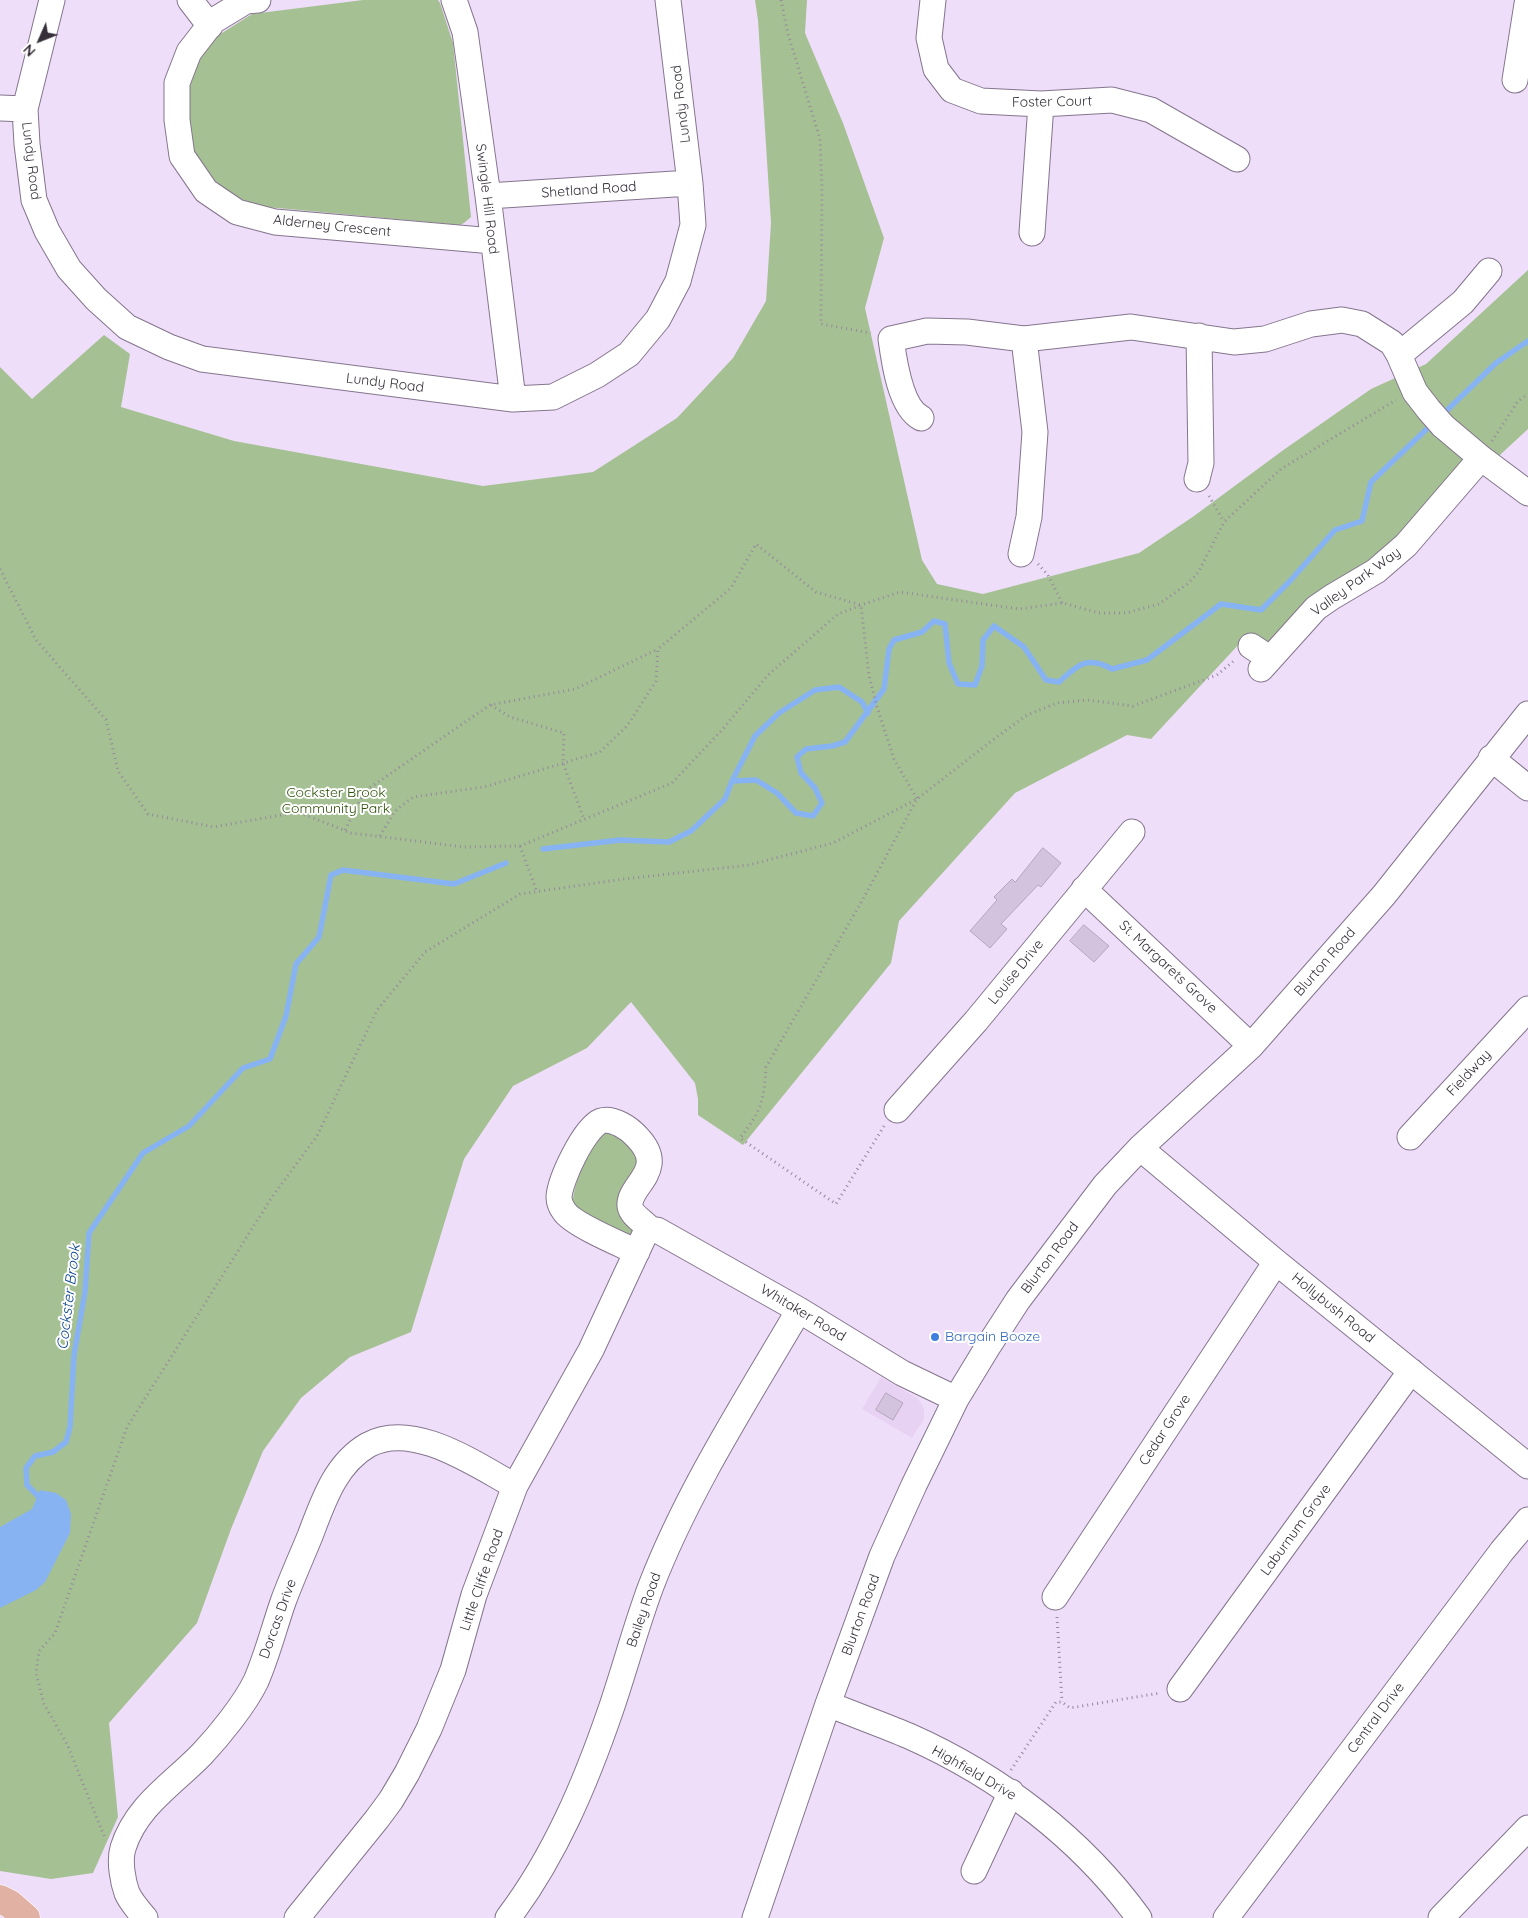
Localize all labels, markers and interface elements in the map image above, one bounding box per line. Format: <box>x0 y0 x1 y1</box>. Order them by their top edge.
north arrow <box>15 15 65 65</box>
text: N <box>19 40 39 60</box>
street label: Lundy Road <box>668 64 694 144</box>
street label: Foster Court <box>1012 93 1092 111</box>
street label: Lundy Road <box>18 121 44 201</box>
street label: Swingle Hill Road <box>472 143 502 255</box>
street label: Shetland Road <box>541 178 637 202</box>
street label: Alderney Crescent <box>272 211 392 241</box>
street label: Lundy Road <box>345 370 425 396</box>
street label: Valley Park Way <box>1308 544 1404 620</box>
park label: Cockster Brook Community Park <box>282 785 390 818</box>
street label: St. Margarets Grove <box>1115 917 1221 1017</box>
street label: Blurton Road <box>1291 924 1359 1000</box>
street label: Louise Drive <box>985 936 1047 1008</box>
street label: Fieldway <box>1443 1046 1495 1100</box>
street label: Blurton Road <box>1018 1219 1082 1297</box>
water label: Cockster Brook <box>54 1243 84 1351</box>
street label: Hollybush Road <box>1288 1269 1378 1347</box>
street label: Whitaker Road <box>757 1281 849 1345</box>
place label: Bargain Booze <box>945 1329 1040 1345</box>
marker: Bargain Booze <box>929 1331 941 1343</box>
street label: Cedar Grove <box>1136 1391 1194 1469</box>
street label: Laburnum Grove <box>1257 1481 1335 1579</box>
street label: Little Cliffe Road <box>457 1527 507 1633</box>
street label: Bailey Road <box>623 1570 665 1650</box>
street label: Blurton Road <box>839 1572 883 1658</box>
street label: Dorcas Drive <box>256 1577 300 1661</box>
street label: Central Drive <box>1344 1679 1408 1757</box>
street label: Highfield Drive <box>929 1742 1019 1804</box>

